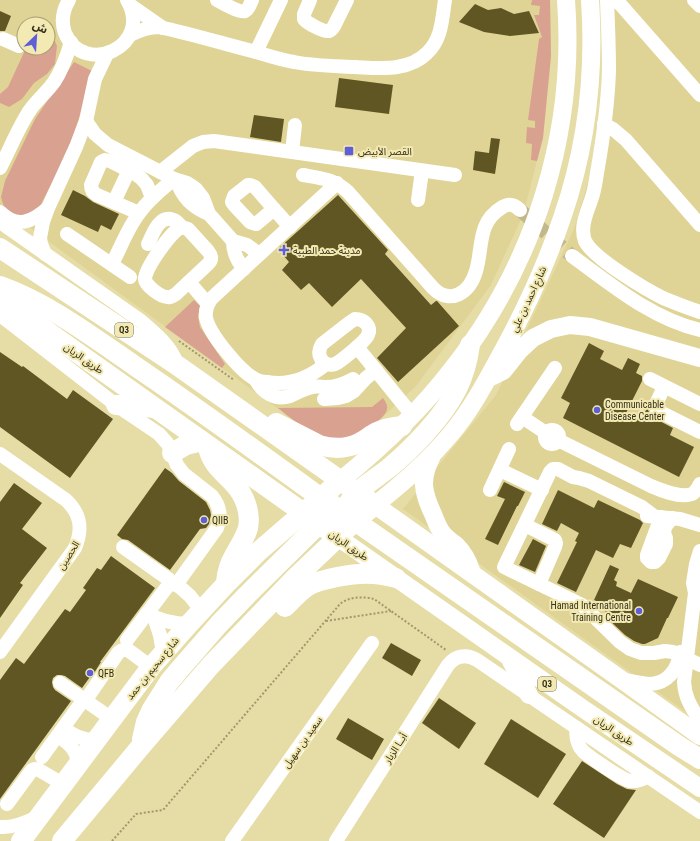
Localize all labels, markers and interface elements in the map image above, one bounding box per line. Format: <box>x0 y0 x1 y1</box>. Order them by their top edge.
north arrow <box>16 16 56 56</box>
text: ش <box>30 18 50 36</box>
marker: القصر الأبيض <box>343 145 355 157</box>
place label: القصر الأبيض <box>358 146 412 158</box>
marker: مدينة حمد الطبية <box>278 244 290 256</box>
place label: مدينة حمد الطبية <box>293 245 361 256</box>
street label: شارع احمد بن علي <box>508 265 551 335</box>
road number: Q3 <box>115 323 133 337</box>
street label: طريق الريان <box>61 341 106 377</box>
place label: Communicable Disease Center <box>605 399 664 422</box>
marker: Communicable Disease Center <box>592 405 602 415</box>
marker: QIIB <box>199 515 209 525</box>
place label: QIIB <box>212 515 228 526</box>
street label: طريق الريان <box>326 528 371 564</box>
street label: الحصين <box>55 539 82 572</box>
place label: Hamad International Training Centre <box>551 600 631 623</box>
marker: Hamad International Training Centre <box>634 606 644 616</box>
street label: شارع سحيم بن حمد <box>124 635 183 703</box>
marker: QFB <box>85 668 95 678</box>
place label: QFB <box>98 668 114 679</box>
road number: Q3 <box>538 677 556 691</box>
street label: طريق الريان <box>591 713 636 749</box>
street label: سعيد بن سهيل <box>281 714 324 770</box>
street label: أبــا الزبار <box>381 731 410 767</box>

